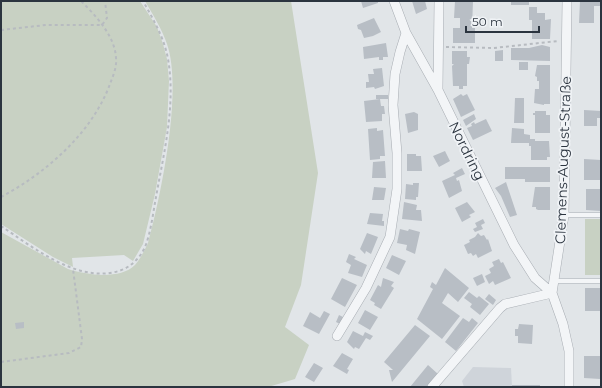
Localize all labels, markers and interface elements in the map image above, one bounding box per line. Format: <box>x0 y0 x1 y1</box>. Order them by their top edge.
scale bar <box>466 8 539 34</box>
text: 50 m <box>472 14 503 29</box>
street label: Clemens-August-Straße <box>551 76 575 244</box>
street label: Nordring <box>445 119 489 183</box>

